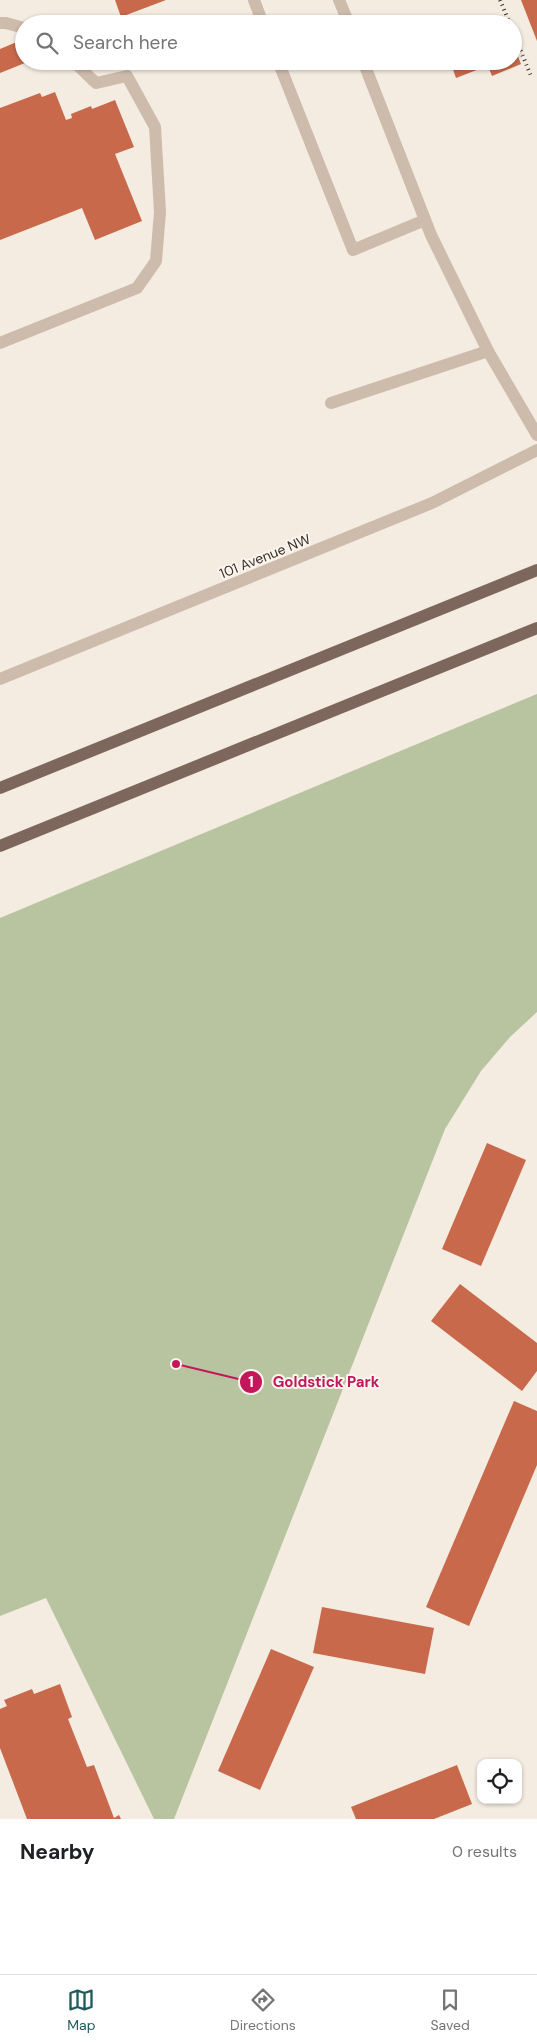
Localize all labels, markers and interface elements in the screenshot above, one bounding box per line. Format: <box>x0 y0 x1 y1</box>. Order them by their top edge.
search box <box>15 15 522 70</box>
icon: search <box>33 29 61 57</box>
text: Search here <box>73 30 178 55</box>
street label: 101 Avenue NW <box>217 529 314 582</box>
callout: Goldstick Park <box>238 1367 390 1397</box>
text: 1 <box>248 1372 254 1392</box>
text: Goldstick Park <box>273 1372 380 1392</box>
map controls <box>477 1759 522 1804</box>
button: locate <box>477 1759 522 1804</box>
text: Nearby <box>20 1838 94 1866</box>
text: 0 results <box>452 1841 517 1862</box>
tab: Map <box>67 1986 95 2034</box>
tab: Directions <box>230 1986 296 2034</box>
tab: Saved <box>430 1986 470 2034</box>

